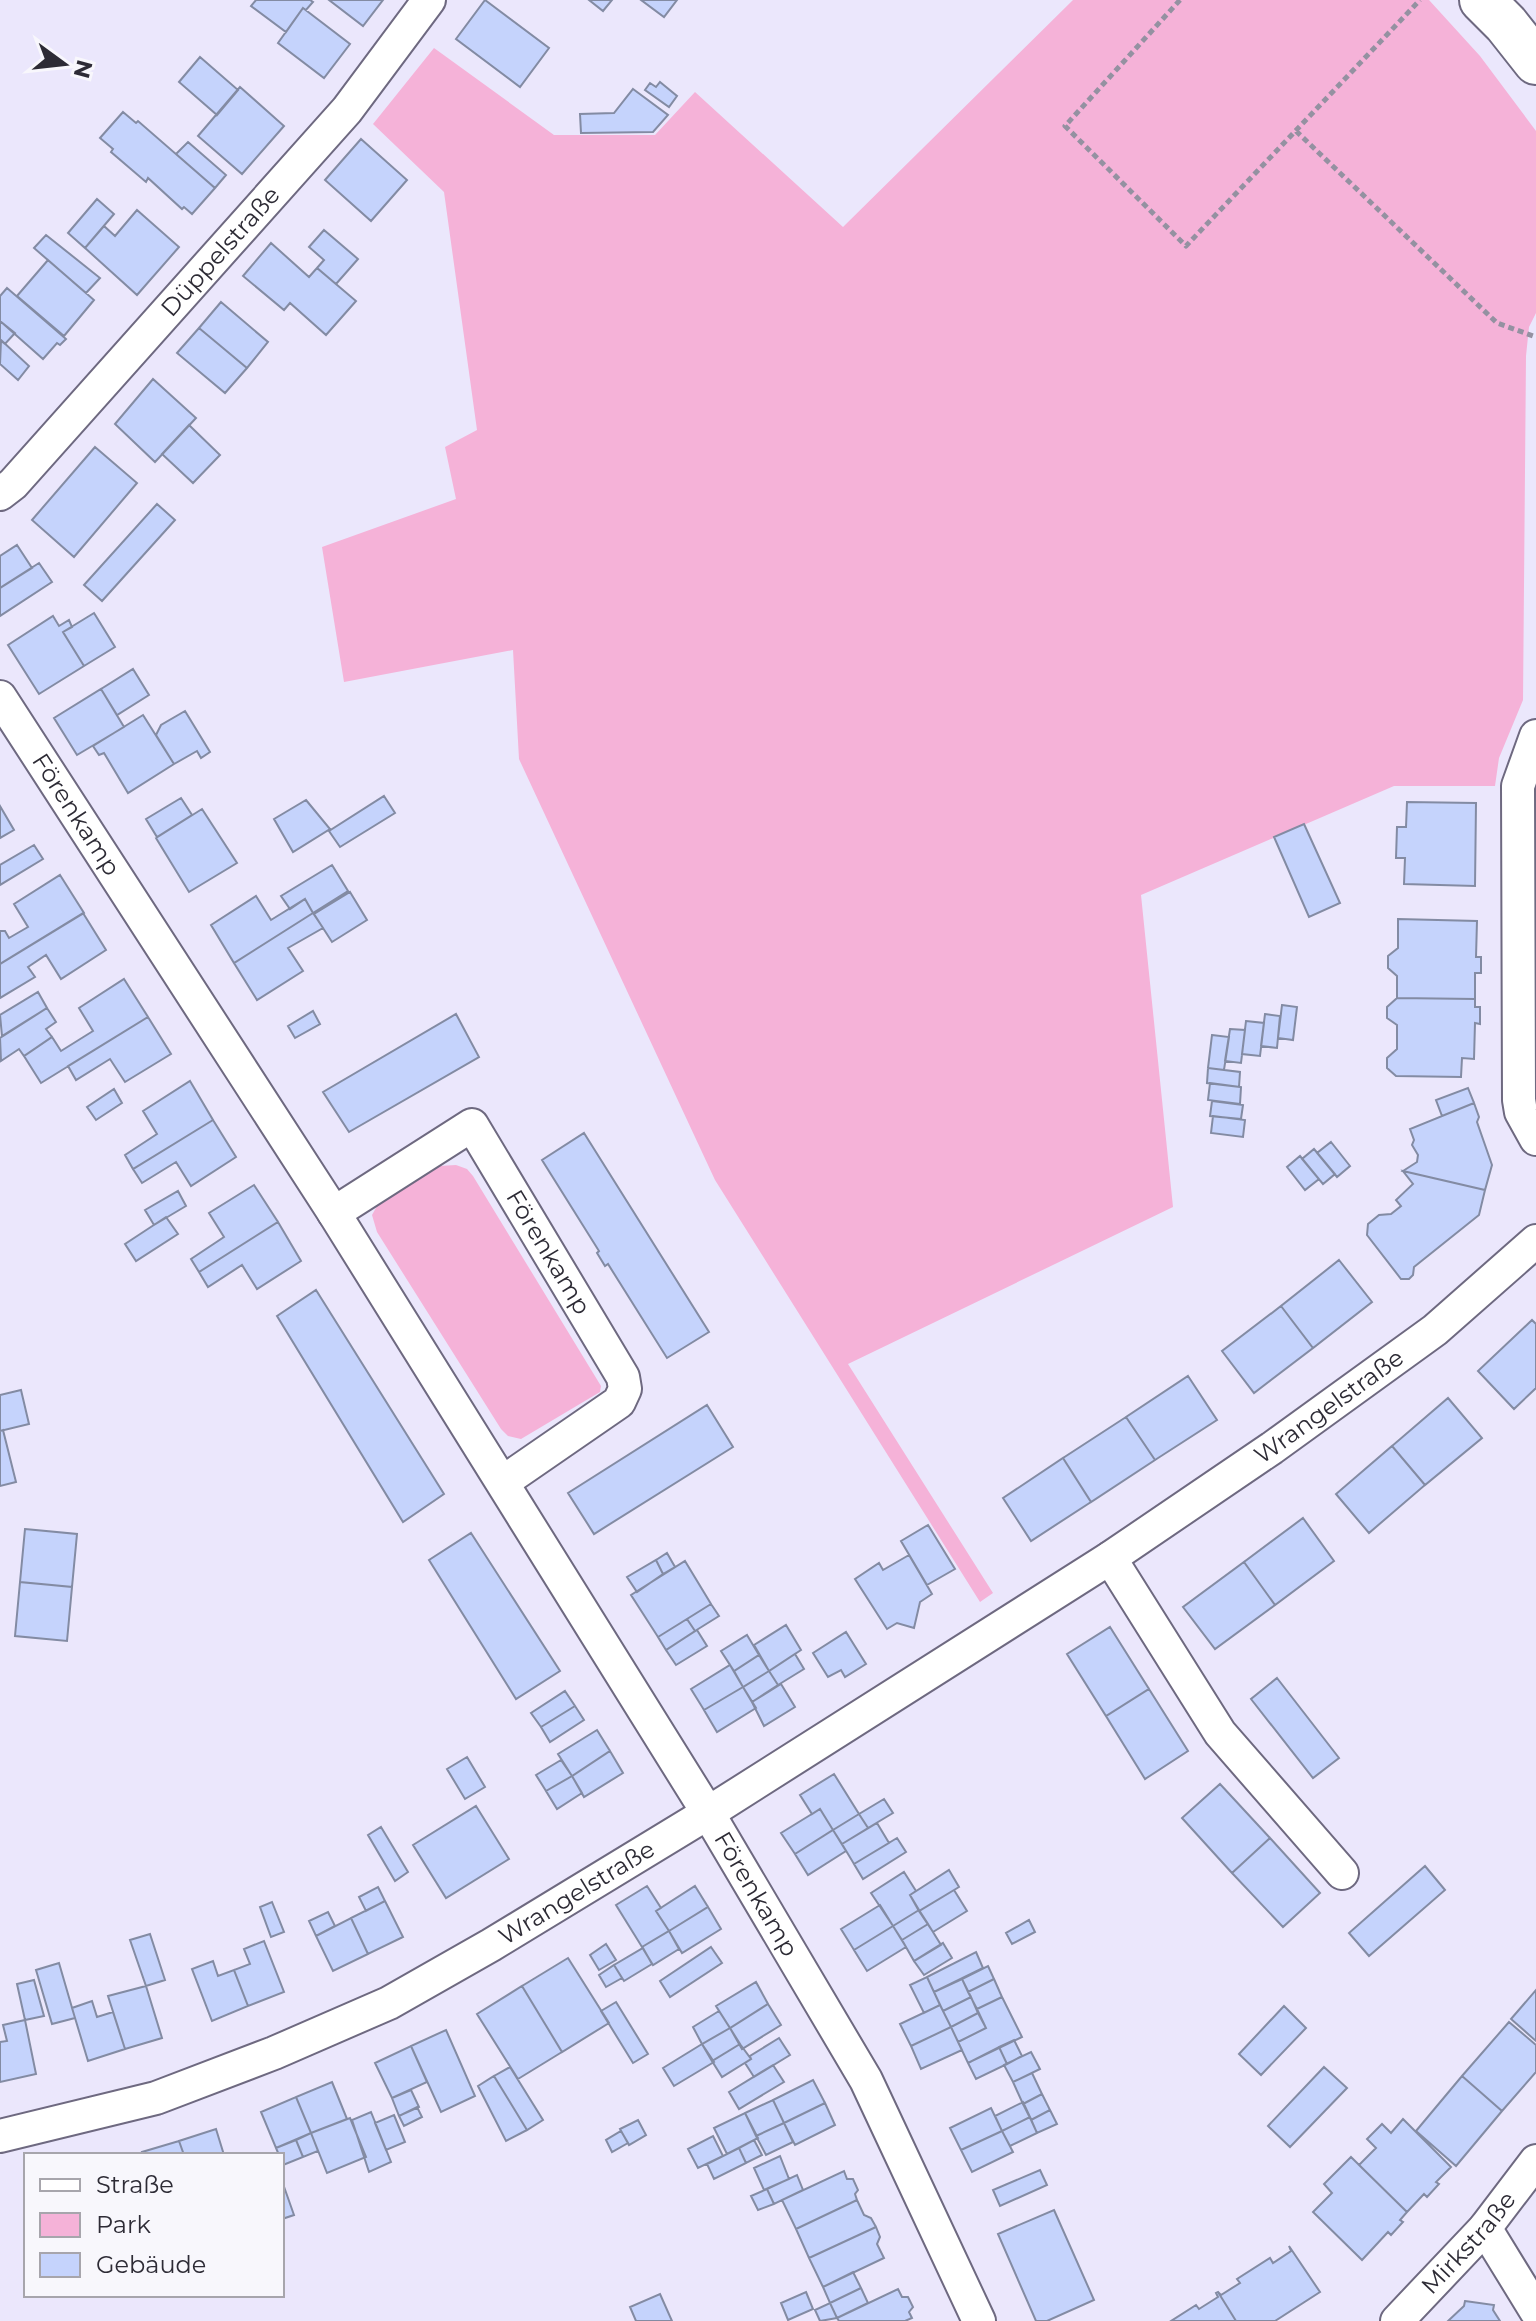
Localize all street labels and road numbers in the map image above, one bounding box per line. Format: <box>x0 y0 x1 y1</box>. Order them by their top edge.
street label: Düppelstraße <box>155 180 286 322</box>
street label: Förenkamp <box>26 748 127 881</box>
street label: Förenkamp <box>500 1185 597 1319</box>
street label: Wrangelstraße <box>1249 1343 1409 1470</box>
street label: Förenkamp <box>708 1826 805 1962</box>
street label: Wrangelstraße <box>493 1834 660 1951</box>
street label: Mirkstraße <box>1415 2186 1521 2300</box>

